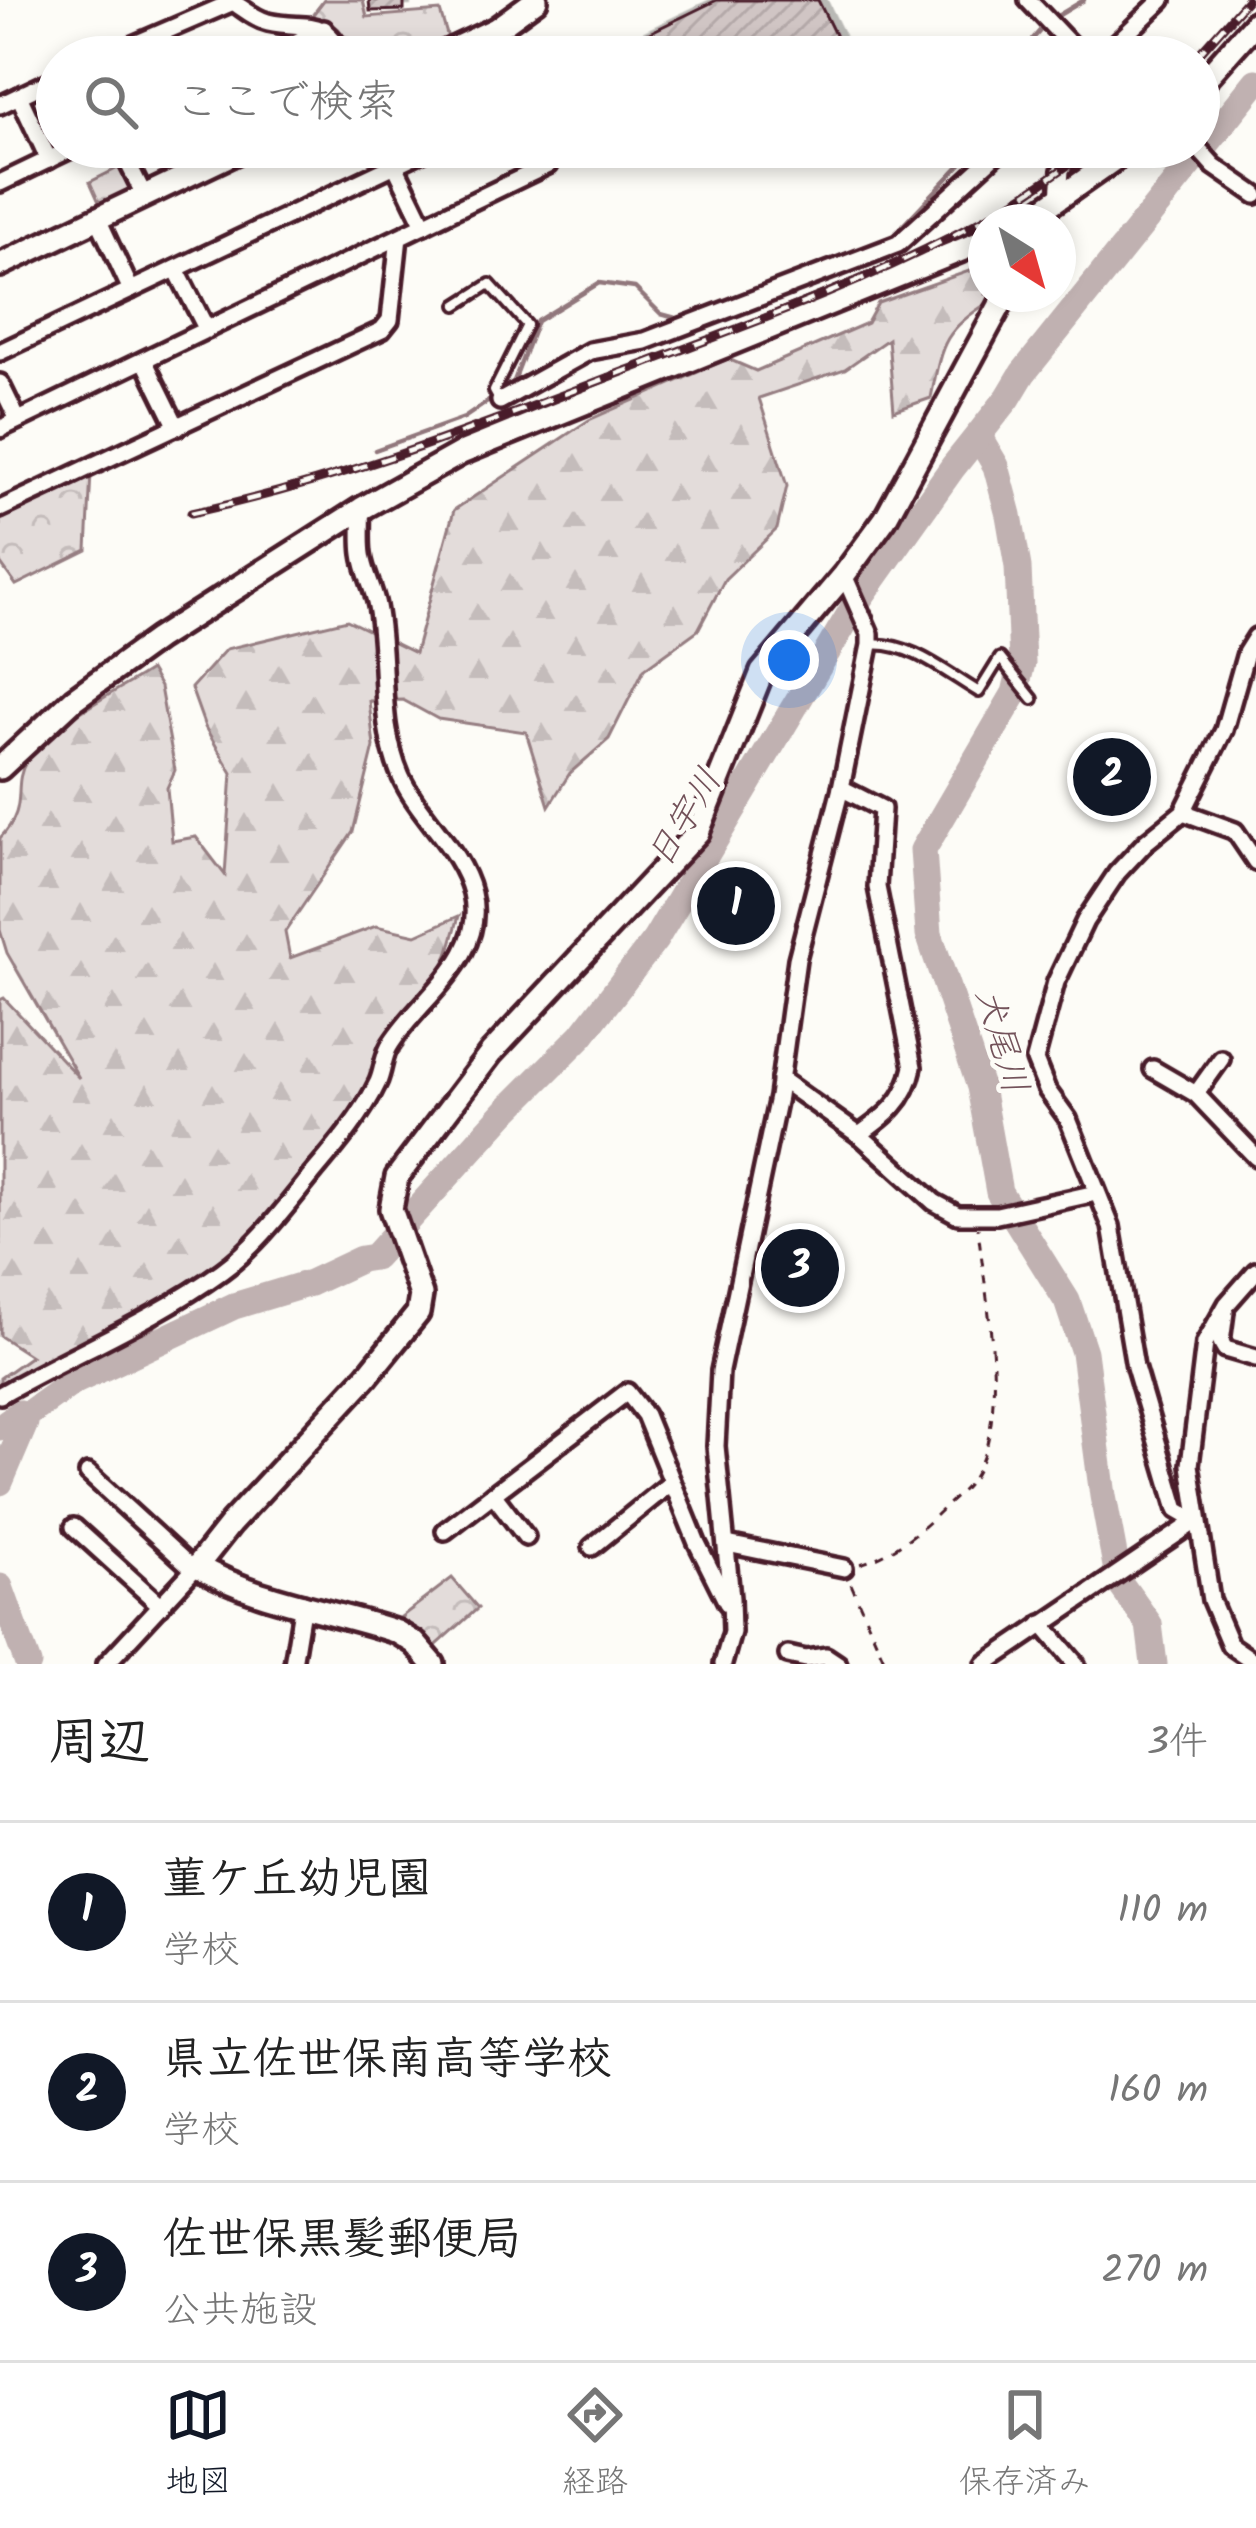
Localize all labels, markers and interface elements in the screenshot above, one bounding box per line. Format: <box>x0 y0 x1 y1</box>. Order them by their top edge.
search box <box>36 36 1220 168</box>
text: ここで検索 <box>174 68 399 140</box>
icon: search <box>78 69 144 135</box>
north arrow <box>968 204 1076 312</box>
your location <box>759 630 819 690</box>
pin: 2 <box>1073 732 1151 822</box>
water label: 日宇川 <box>634 758 738 880</box>
pin: 1 <box>697 861 775 951</box>
water label: 犬尾川 <box>958 981 1042 1101</box>
pin: 3 <box>761 1223 839 1313</box>
text: 周辺 <box>48 1704 150 1785</box>
text: 3件 <box>1147 1713 1208 1775</box>
text: 菫ケ丘幼児園 <box>162 1845 432 1917</box>
text: 1 <box>81 1881 93 1943</box>
text: 110 m <box>1117 1881 1208 1943</box>
text: 学校 <box>162 1921 240 1983</box>
text: 県立佐世保南高等学校 <box>162 2025 612 2097</box>
text: 2 <box>76 2061 98 2123</box>
text: 160 m <box>1108 2061 1208 2123</box>
text: 学校 <box>162 2101 240 2163</box>
text: 佐世保黒髪郵便局 <box>162 2205 522 2277</box>
text: 3 <box>76 2241 98 2303</box>
text: 270 m <box>1101 2241 1208 2303</box>
text: 公共施設 <box>162 2281 318 2343</box>
tab: 地図 <box>165 2382 231 2510</box>
tab: 経路 <box>562 2382 628 2510</box>
tab: 保存済み <box>959 2382 1091 2510</box>

